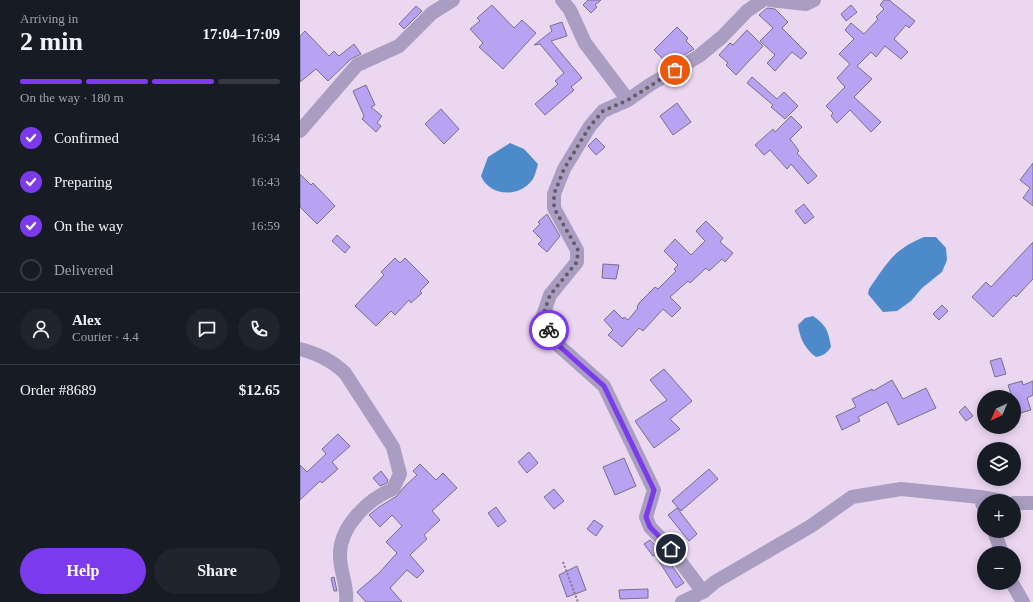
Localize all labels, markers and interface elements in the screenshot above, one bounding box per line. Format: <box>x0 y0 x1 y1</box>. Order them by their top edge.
text: Arriving in <box>20 11 78 26</box>
text: 17:04–17:09 <box>203 26 280 42</box>
text: 2 min <box>20 27 83 56</box>
pin <box>658 53 692 87</box>
icon: bag <box>664 59 686 81</box>
text: On the way · 180 m <box>20 90 124 105</box>
icon: check <box>20 127 42 149</box>
text: Confirmed <box>54 130 119 146</box>
text: 16:34 <box>250 130 280 145</box>
icon: check <box>20 171 42 193</box>
text: Preparing <box>54 174 112 190</box>
text: 16:43 <box>250 174 280 189</box>
icon: check <box>20 215 42 237</box>
text: On the way <box>54 218 123 234</box>
text: 16:59 <box>250 218 280 233</box>
text: Delivered <box>54 262 113 278</box>
button: person <box>20 308 62 350</box>
button: chat <box>186 308 228 350</box>
button: phone <box>238 308 280 350</box>
courier <box>529 310 569 350</box>
text: Alex <box>72 312 101 328</box>
icon: bike <box>538 319 560 341</box>
text: Courier · 4.4 <box>72 329 139 344</box>
text: Order #8689 <box>20 382 96 398</box>
text: $12.65 <box>239 382 280 398</box>
north arrow <box>977 390 1021 434</box>
map controls <box>977 390 1021 590</box>
button: layers <box>977 442 1021 486</box>
button: + <box>977 494 1021 538</box>
pin <box>654 532 688 566</box>
icon: home <box>660 538 682 560</box>
button: − <box>977 546 1021 590</box>
button: Help <box>20 548 146 594</box>
button: Share <box>154 548 280 594</box>

